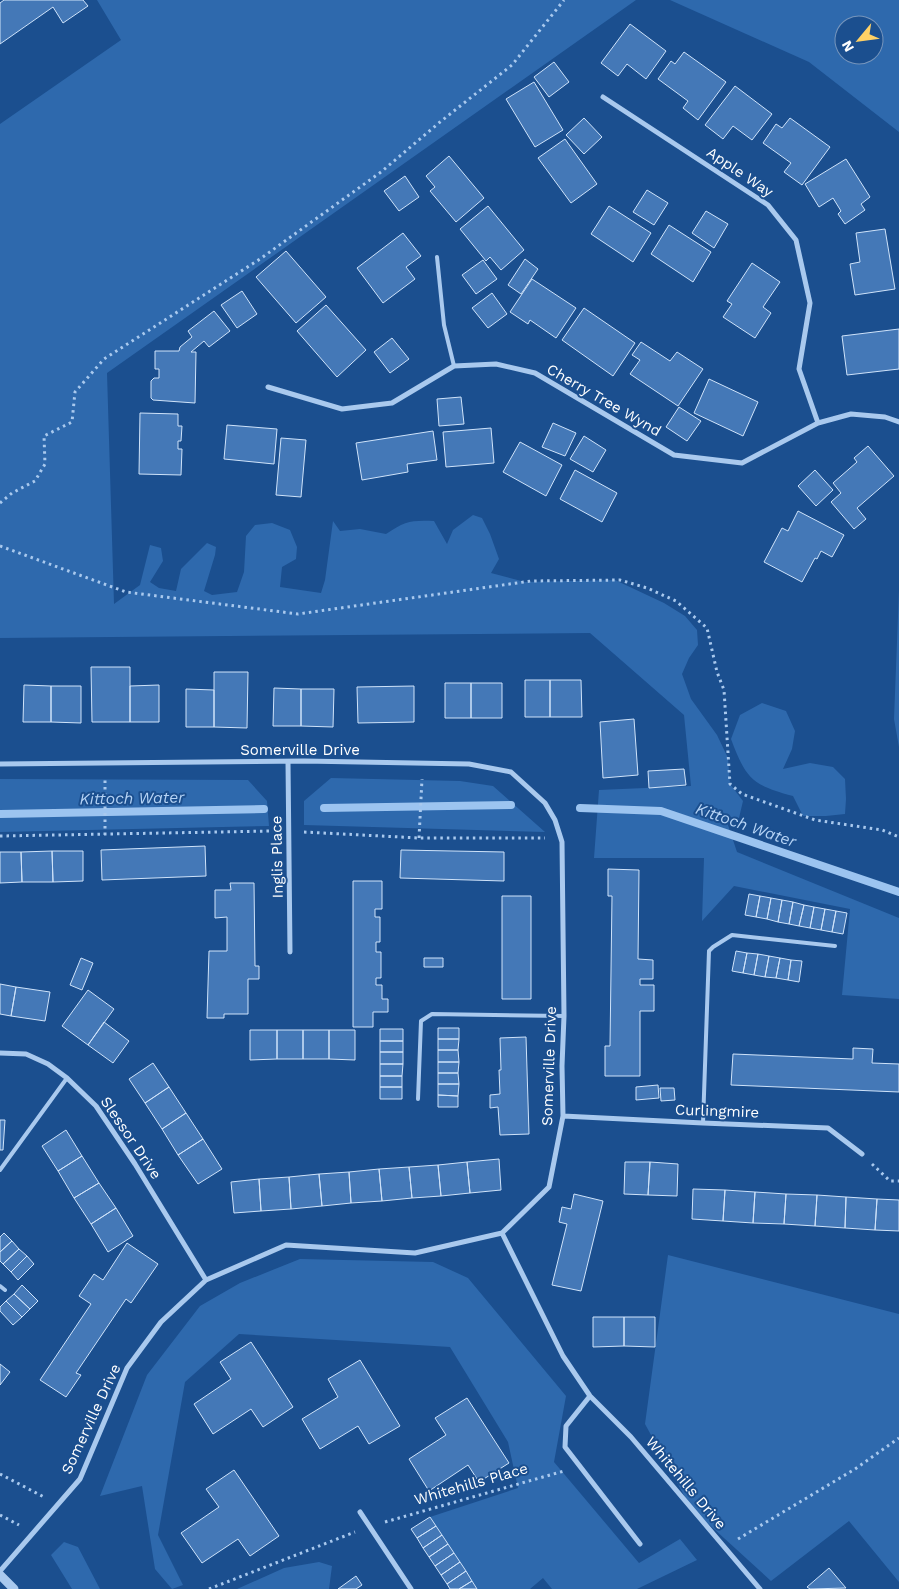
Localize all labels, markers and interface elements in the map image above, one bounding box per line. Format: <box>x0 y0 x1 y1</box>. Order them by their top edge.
north arrow <box>834 15 884 65</box>
text: N <box>838 38 857 55</box>
street label: Apple Way <box>703 143 777 201</box>
street label: Cherry Tree Wynd <box>543 360 665 440</box>
street label: Somerville Drive <box>240 741 360 759</box>
water label: Kittoch Water <box>79 788 185 808</box>
water label: Kittoch Water <box>693 799 799 851</box>
street label: Inglis Place <box>267 816 287 898</box>
street label: Somerville Drive <box>538 1006 560 1126</box>
street label: Slessor Drive <box>97 1093 165 1183</box>
street label: Curlingmire <box>675 1101 759 1121</box>
street label: Somerville Drive <box>58 1361 124 1477</box>
street label: Whitehills Drive <box>642 1433 730 1533</box>
street label: Whitehills Place <box>412 1459 530 1509</box>

